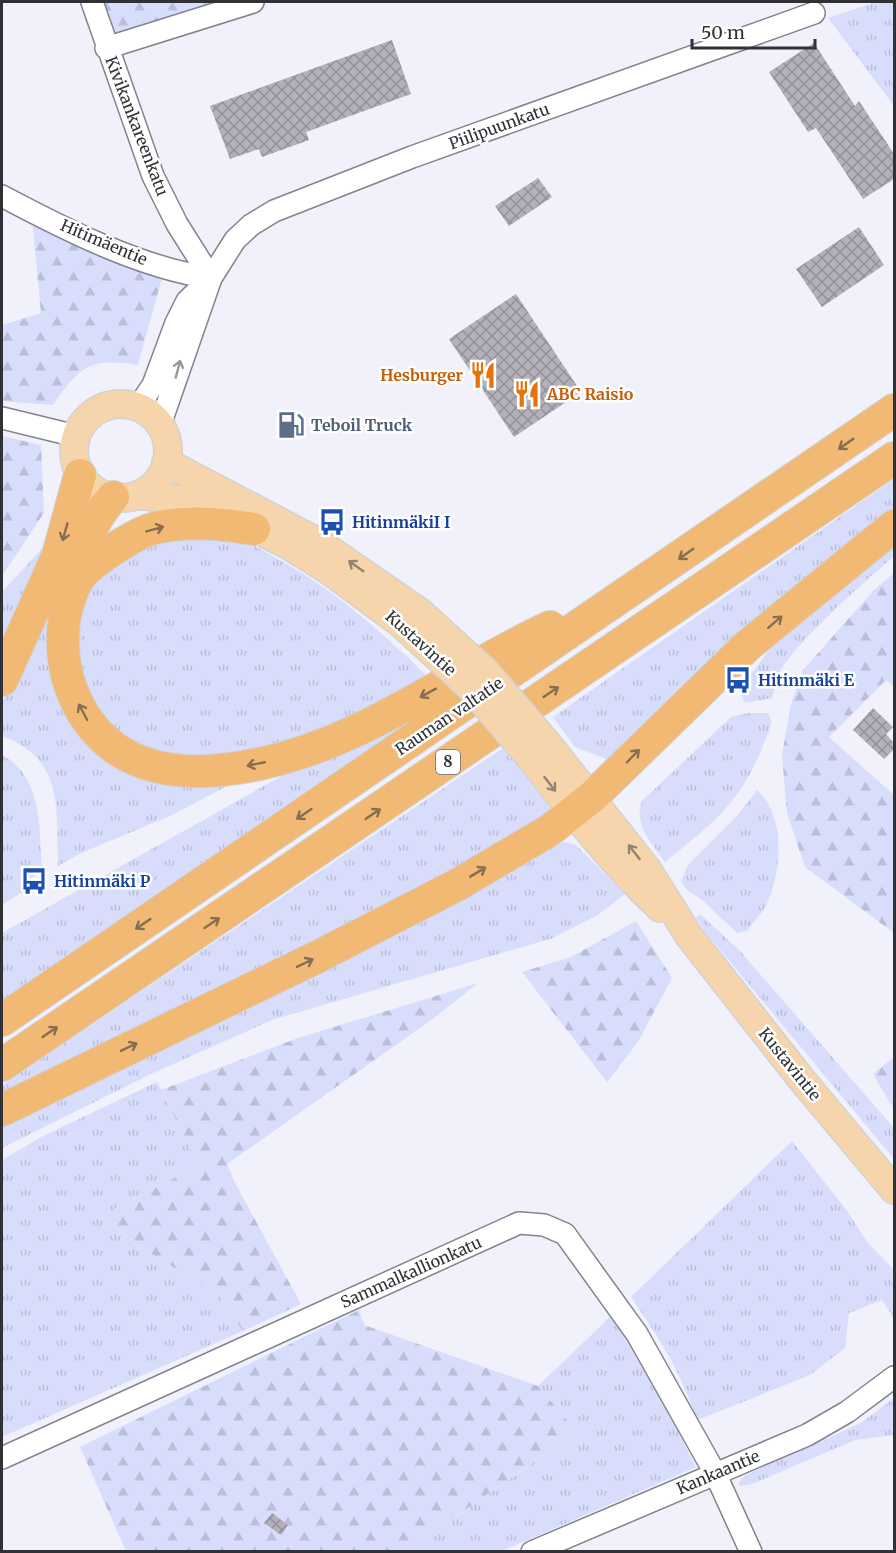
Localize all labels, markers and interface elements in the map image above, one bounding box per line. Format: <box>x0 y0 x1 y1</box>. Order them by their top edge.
scale bar <box>692 12 815 50</box>
text: 50 m <box>701 21 745 44</box>
street label: Kivikankareenkatu <box>101 53 173 199</box>
street label: Piilipuunkatu <box>446 99 552 153</box>
street label: Hitimäentie <box>58 215 150 269</box>
one-way arrow <box>173 360 185 379</box>
restaurant icon: Hesburger <box>468 360 498 390</box>
place label: Hesburger <box>380 365 464 385</box>
restaurant icon: ABC Raisio <box>512 379 542 409</box>
place label: ABC Raisio <box>546 384 634 404</box>
fuel station icon: Teboil Truck <box>276 410 306 440</box>
place label: Teboil Truck <box>311 415 413 435</box>
one-way arrow <box>839 438 855 450</box>
bus stop icon: HitinmäkiI I <box>317 507 347 537</box>
place label: HitinmäkiI I <box>352 512 450 532</box>
one-way arrow <box>59 522 70 541</box>
one-way arrow <box>145 523 164 535</box>
one-way arrow <box>678 548 694 560</box>
one-way arrow <box>348 560 364 572</box>
street label: Kustavintie <box>382 606 460 680</box>
one-way arrow <box>767 615 782 629</box>
bus stop icon: Hitinmäki E <box>723 665 753 695</box>
place label: Hitinmäki E <box>758 670 855 690</box>
street label: Rauman valtatie <box>391 673 507 759</box>
one-way arrow <box>543 686 559 698</box>
one-way arrow <box>419 688 437 699</box>
one-way arrow <box>76 703 88 721</box>
one-way arrow <box>626 749 640 764</box>
road number: 8 <box>436 750 460 774</box>
one-way arrow <box>246 759 266 770</box>
one-way arrow <box>544 776 557 792</box>
one-way arrow <box>364 807 381 820</box>
one-way arrow <box>297 808 313 820</box>
one-way arrow <box>627 844 640 860</box>
bus stop icon: Hitinmäki P <box>19 866 49 896</box>
one-way arrow <box>469 866 486 878</box>
place label: Hitinmäki P <box>54 871 151 891</box>
one-way arrow <box>203 917 219 929</box>
one-way arrow <box>136 918 152 930</box>
one-way arrow <box>296 956 314 968</box>
street label: Kustavintie <box>755 1023 825 1105</box>
one-way arrow <box>41 1026 58 1038</box>
one-way arrow <box>120 1040 138 1052</box>
street label: Sammalkallionkatu <box>337 1232 485 1312</box>
street label: Kankaantie <box>673 1446 763 1498</box>

